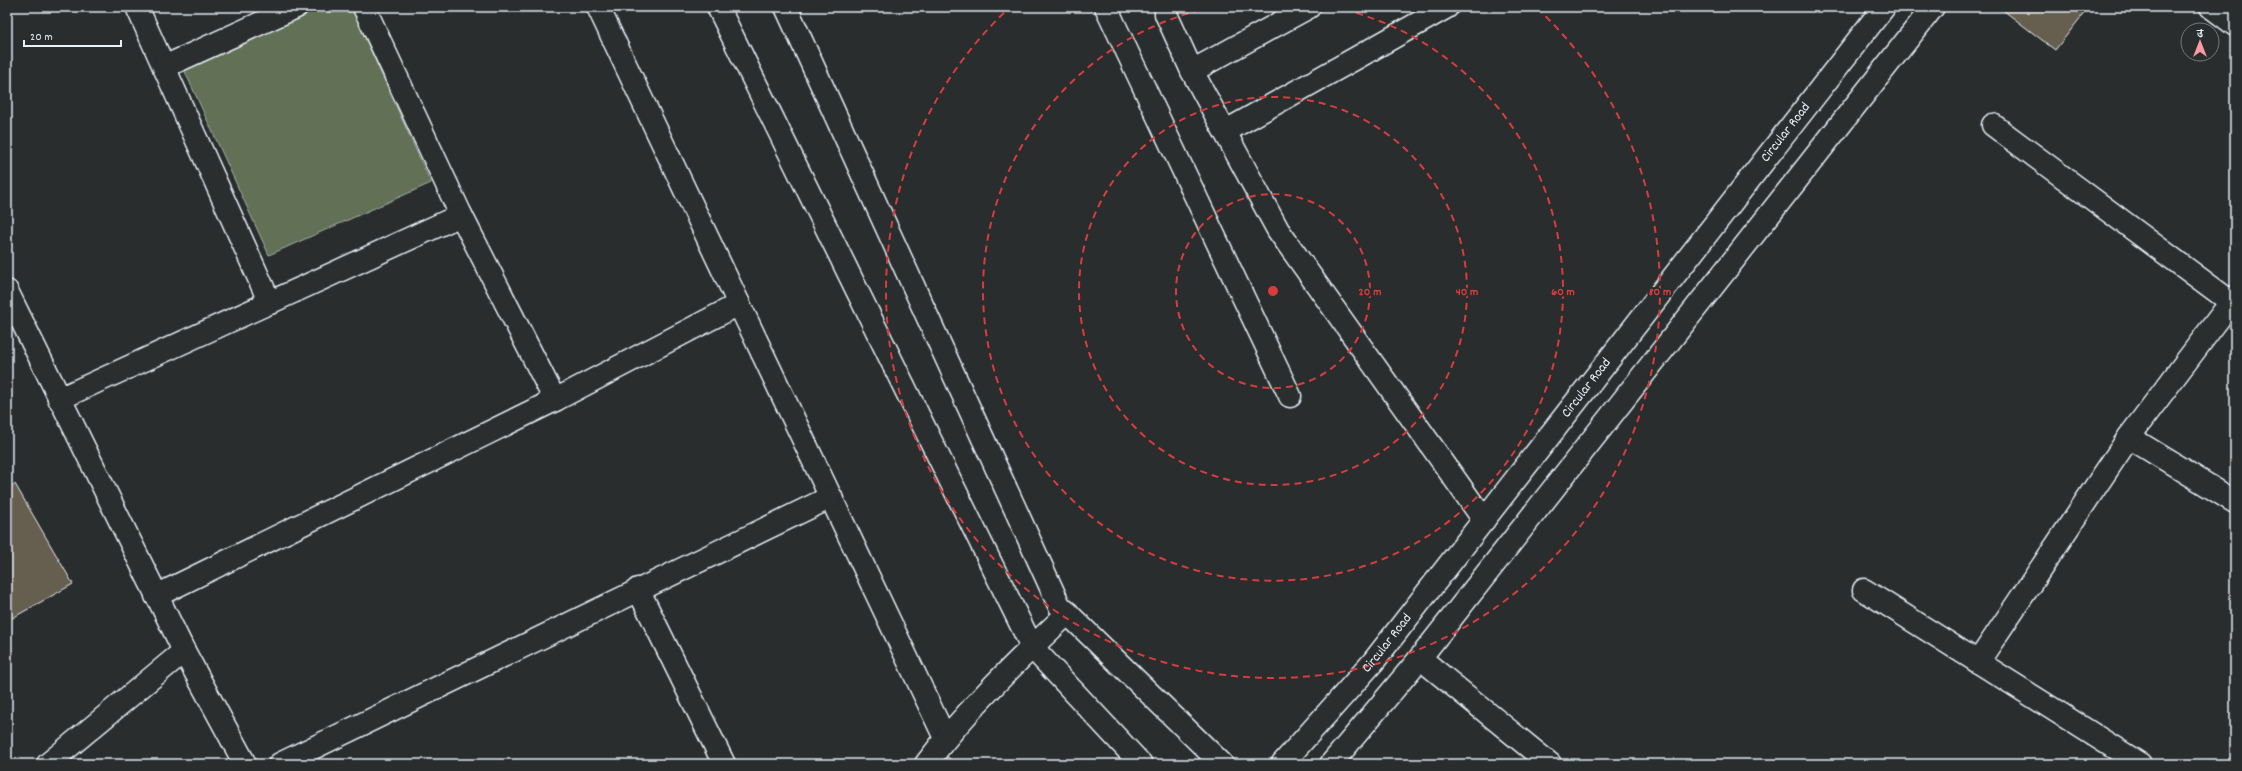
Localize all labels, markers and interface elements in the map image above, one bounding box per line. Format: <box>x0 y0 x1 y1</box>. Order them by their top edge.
scale bar <box>24 22 121 48</box>
north arrow <box>2180 22 2220 62</box>
text: उ <box>2196 26 2204 42</box>
text: 20 m <box>30 29 53 46</box>
street label: Circular Road <box>1756 99 1816 167</box>
centre of rings <box>1266 284 1280 298</box>
text: 20 m <box>1359 284 1381 301</box>
text: 40 m <box>1456 284 1478 301</box>
text: 60 m <box>1551 284 1575 301</box>
text: 80 m <box>1649 284 1671 301</box>
street label: Circular Road <box>1557 354 1616 422</box>
street label: Circular Road <box>1357 610 1417 678</box>

